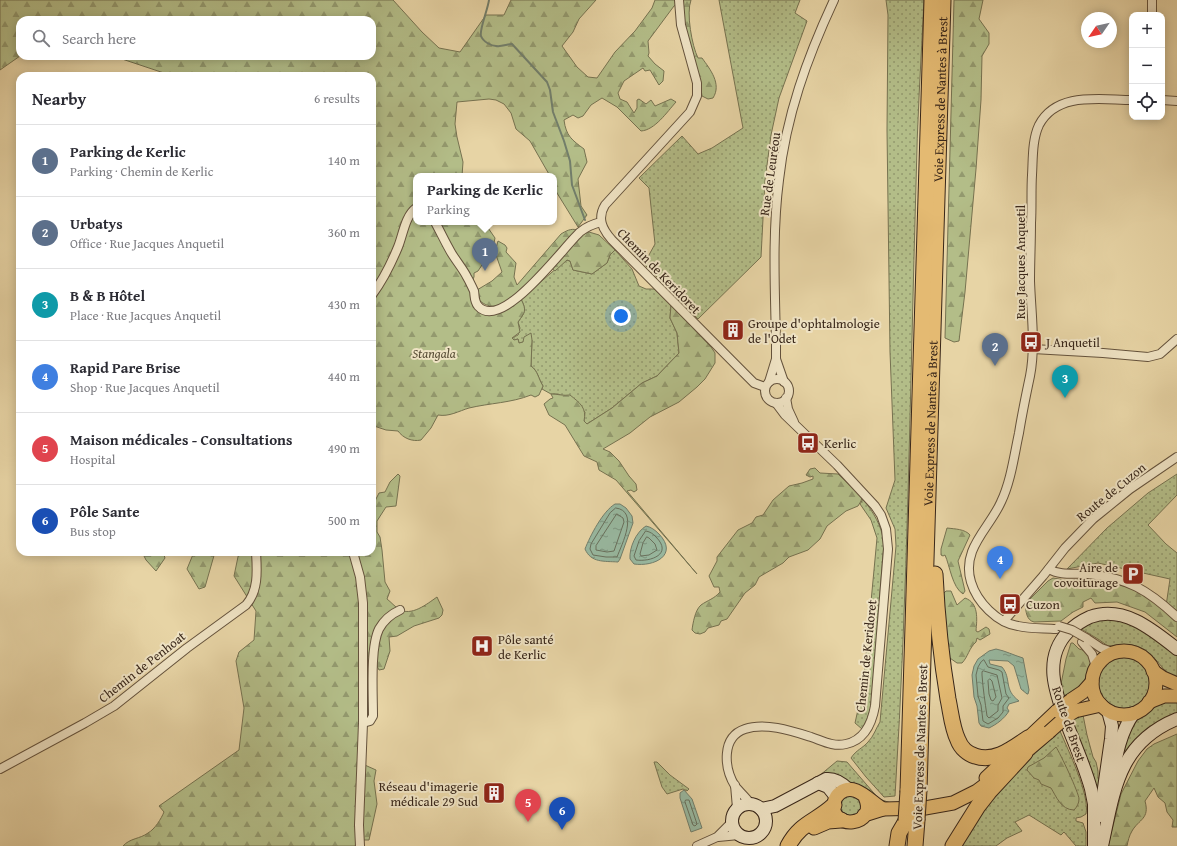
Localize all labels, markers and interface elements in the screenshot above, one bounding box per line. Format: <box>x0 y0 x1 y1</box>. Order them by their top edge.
north arrow <box>1081 12 1117 48</box>
map controls <box>1129 12 1165 120</box>
button: + <box>1129 12 1165 48</box>
search box <box>16 16 376 60</box>
street label: Voie Express de Nantes à Brest <box>928 16 952 182</box>
icon: search <box>30 27 52 49</box>
text: Search here <box>62 28 136 49</box>
button: − <box>1129 48 1165 84</box>
button: locate <box>1129 84 1165 120</box>
text: Nearby <box>32 86 86 111</box>
text: 6 results <box>314 89 360 108</box>
street label: Rue de Leuréou <box>755 131 785 217</box>
text: Parking de Kerlic <box>70 141 186 162</box>
text: 1 <box>42 151 48 170</box>
text: 140 m <box>328 151 360 170</box>
text: Parking · Chemin de Kerlic <box>70 162 213 181</box>
popup <box>413 173 557 225</box>
text: Parking de Kerlic <box>427 179 543 200</box>
text: Parking <box>427 200 470 219</box>
street label: Rue Jacques Anquetil <box>1011 204 1030 319</box>
text: Urbatys <box>70 213 123 234</box>
text: 2 <box>42 223 48 242</box>
text: 360 m <box>328 223 360 242</box>
street label: Chemin de Keridoret <box>613 224 705 319</box>
text: Office · Rue Jacques Anquetil <box>70 234 224 253</box>
pin: 1 <box>472 238 498 271</box>
text: B & B Hôtel <box>70 285 145 306</box>
text: 3 <box>42 295 48 314</box>
text: 430 m <box>328 295 360 314</box>
text: Place · Rue Jacques Anquetil <box>70 306 221 325</box>
your location <box>611 306 631 326</box>
place label: Groupe d'ophtalmologie de l'Odet <box>748 314 880 348</box>
building icon: Groupe d'ophtalmologie de l'Odet <box>720 317 746 343</box>
bus stop icon: J Anquetil <box>1018 329 1044 355</box>
pin: 2 <box>982 333 1008 366</box>
place label: J Anquetil <box>1044 333 1100 352</box>
street label: Voie Express de Nantes à Brest <box>918 340 942 506</box>
park label: Stangala <box>412 344 456 363</box>
text: Rapid Pare Brise <box>70 357 180 378</box>
pin: 3 <box>1052 365 1078 398</box>
text: 4 <box>42 367 48 386</box>
text: 440 m <box>328 367 360 386</box>
text: Shop · Rue Jacques Anquetil <box>70 378 220 397</box>
text: Maison médicales - Consultations <box>70 429 292 450</box>
bus stop icon: Kerlic <box>795 430 821 456</box>
place label: Kerlic <box>824 434 856 453</box>
text: 5 <box>42 439 48 458</box>
text: 490 m <box>328 439 360 458</box>
text: Hospital <box>70 450 115 469</box>
street label: Route de Cuzon <box>1072 458 1150 526</box>
text: Pôle Sante <box>70 501 140 522</box>
text: 6 <box>42 511 48 530</box>
text: 500 m <box>328 511 360 530</box>
text: Bus stop <box>70 522 116 541</box>
pin: 4 <box>987 546 1013 579</box>
place label: Aire de covoiturage <box>1054 558 1118 592</box>
parking icon: Aire de covoiturage <box>1120 561 1146 587</box>
bus stop icon: Cuzon <box>997 591 1023 617</box>
place label: Cuzon <box>1026 595 1060 614</box>
street label: Chemin de Keridoret <box>851 598 881 713</box>
street label: Chemin de Penhoat <box>94 627 190 707</box>
place label: Pôle santé de Kerlic <box>498 630 554 664</box>
hospital icon: Pôle santé de Kerlic <box>469 633 495 659</box>
street label: Voie Express de Nantes à Brest <box>908 664 932 830</box>
street label: Route de Brest <box>1047 684 1091 765</box>
place label: Réseau d'imagerie médicale 29 Sud <box>379 777 478 811</box>
building icon: Réseau d'imagerie médicale 29 Sud <box>481 780 507 806</box>
pin: 5 <box>515 789 541 822</box>
pin: 6 <box>549 797 575 830</box>

